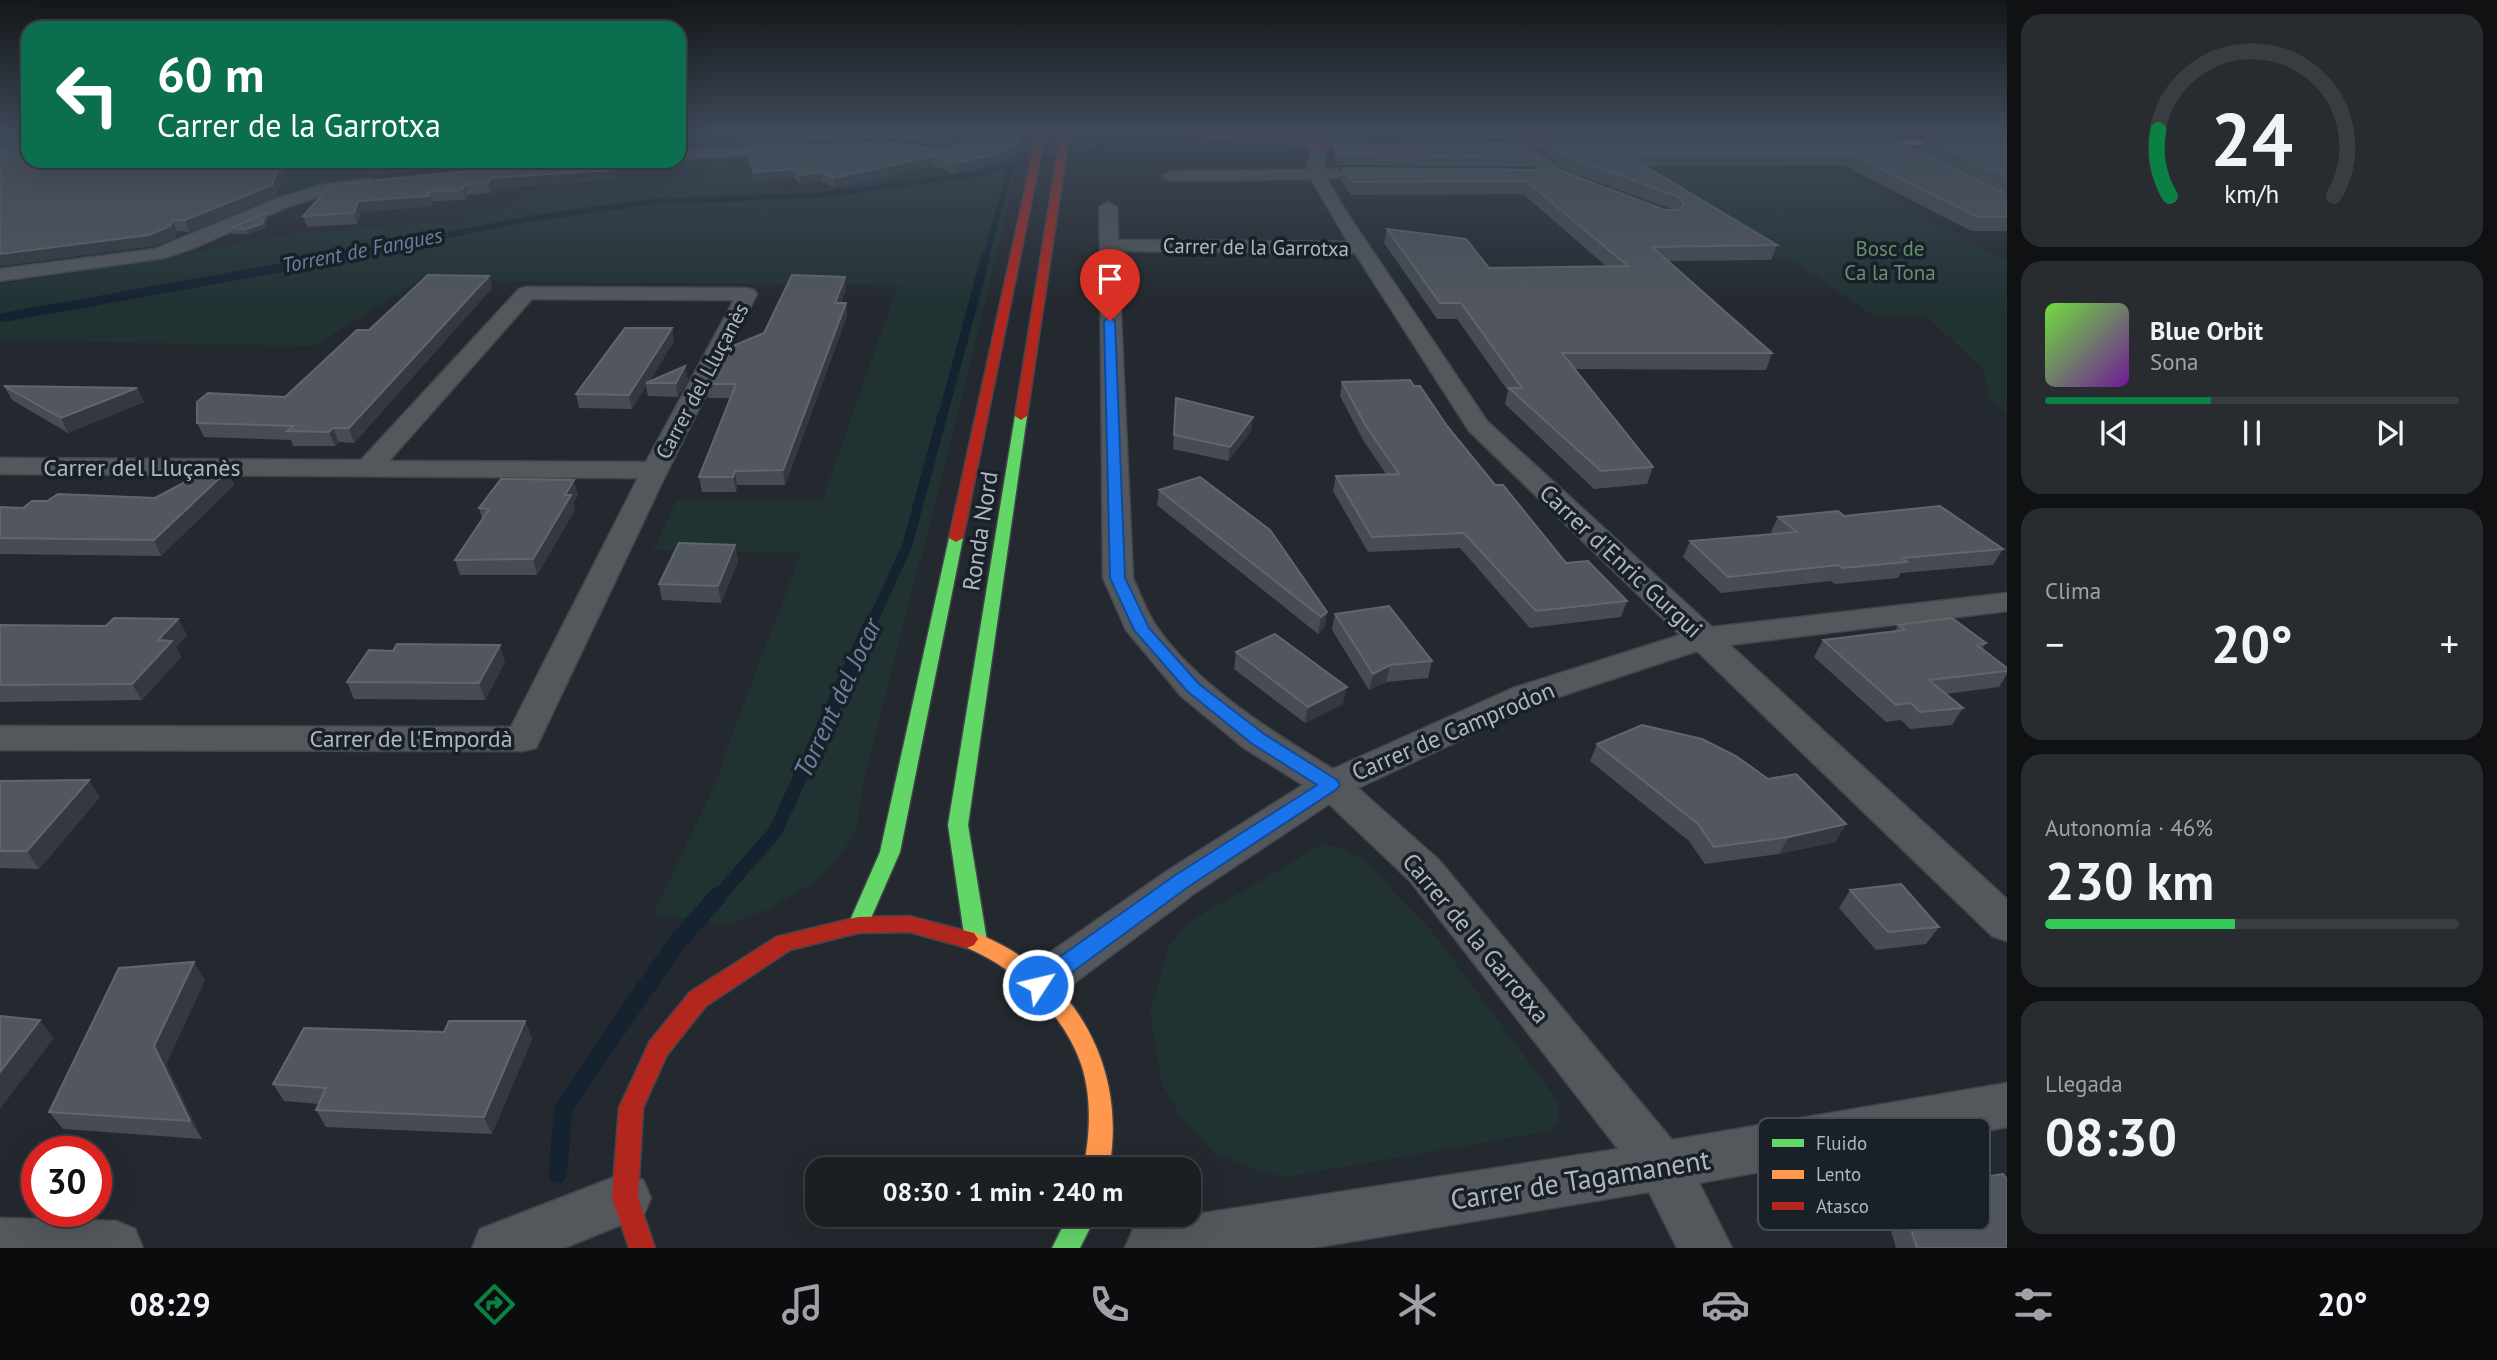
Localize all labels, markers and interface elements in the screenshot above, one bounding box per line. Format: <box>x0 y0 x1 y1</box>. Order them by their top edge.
text: 60 m <box>157 42 264 106</box>
icon: left <box>42 49 133 140</box>
text: 24 <box>2211 93 2293 187</box>
text: Carrer de la Garrotxa <box>157 104 441 146</box>
text: km/h <box>2225 178 2279 210</box>
water label: Torrent de Fangues <box>279 221 445 279</box>
street label: Carrer de la Garrotxa <box>1163 232 1349 262</box>
park label: Bosc de Ca la Tona <box>1844 235 1936 286</box>
pin <box>1080 249 1140 321</box>
icon: arrive <box>1091 260 1129 298</box>
street label: Carrer del Lluçanès <box>650 298 754 464</box>
text: Blue Orbit <box>2150 314 2263 347</box>
text: Sona <box>2150 347 2199 376</box>
icon: previous <box>2095 414 2133 452</box>
icon: pause <box>2233 414 2271 452</box>
icon: next <box>2371 414 2409 452</box>
street label: Carrer del Lluçanès <box>43 452 241 483</box>
street label: Ronda Nord <box>955 469 1005 593</box>
street label: Carrer d'Enric Gurgui <box>1533 477 1709 645</box>
text: Clima <box>2045 576 2101 605</box>
text: 20° <box>2211 610 2293 677</box>
water label: Torrent del Jocar <box>786 612 889 783</box>
text: − <box>2045 619 2064 668</box>
text: + <box>2440 619 2459 668</box>
street label: Carrer de Camprodon <box>1347 674 1559 788</box>
street label: Carrer de l'Empordà <box>309 723 513 754</box>
text: Autonomía · 46% <box>2045 813 2213 842</box>
street label: Carrer de la Garrotxa <box>1396 846 1556 1030</box>
text: 230 km <box>2045 847 2214 914</box>
position arrow <box>1001 948 1075 1022</box>
text: Llegada <box>2045 1069 2123 1098</box>
text: 08:30 <box>2045 1103 2177 1170</box>
legend <box>1758 1118 1990 1230</box>
text: Fluido <box>1816 1131 1867 1155</box>
speed limit sign: 30 <box>21 1136 112 1227</box>
street label: Carrer de Tagamanent <box>1448 1140 1713 1218</box>
text: Lento <box>1816 1162 1861 1186</box>
text: 08:30 · 1 min · 240 m <box>883 1175 1123 1208</box>
text: Atasco <box>1816 1194 1869 1218</box>
icon: directions <box>470 1280 519 1329</box>
icon: music <box>778 1280 827 1329</box>
icon: phone <box>1085 1280 1134 1329</box>
icon: climate <box>1393 1280 1442 1329</box>
icon: car <box>1701 1280 1750 1329</box>
icon: filters <box>2009 1280 2058 1329</box>
text: 08:29 <box>129 1283 211 1325</box>
text: 20° <box>2317 1283 2368 1325</box>

